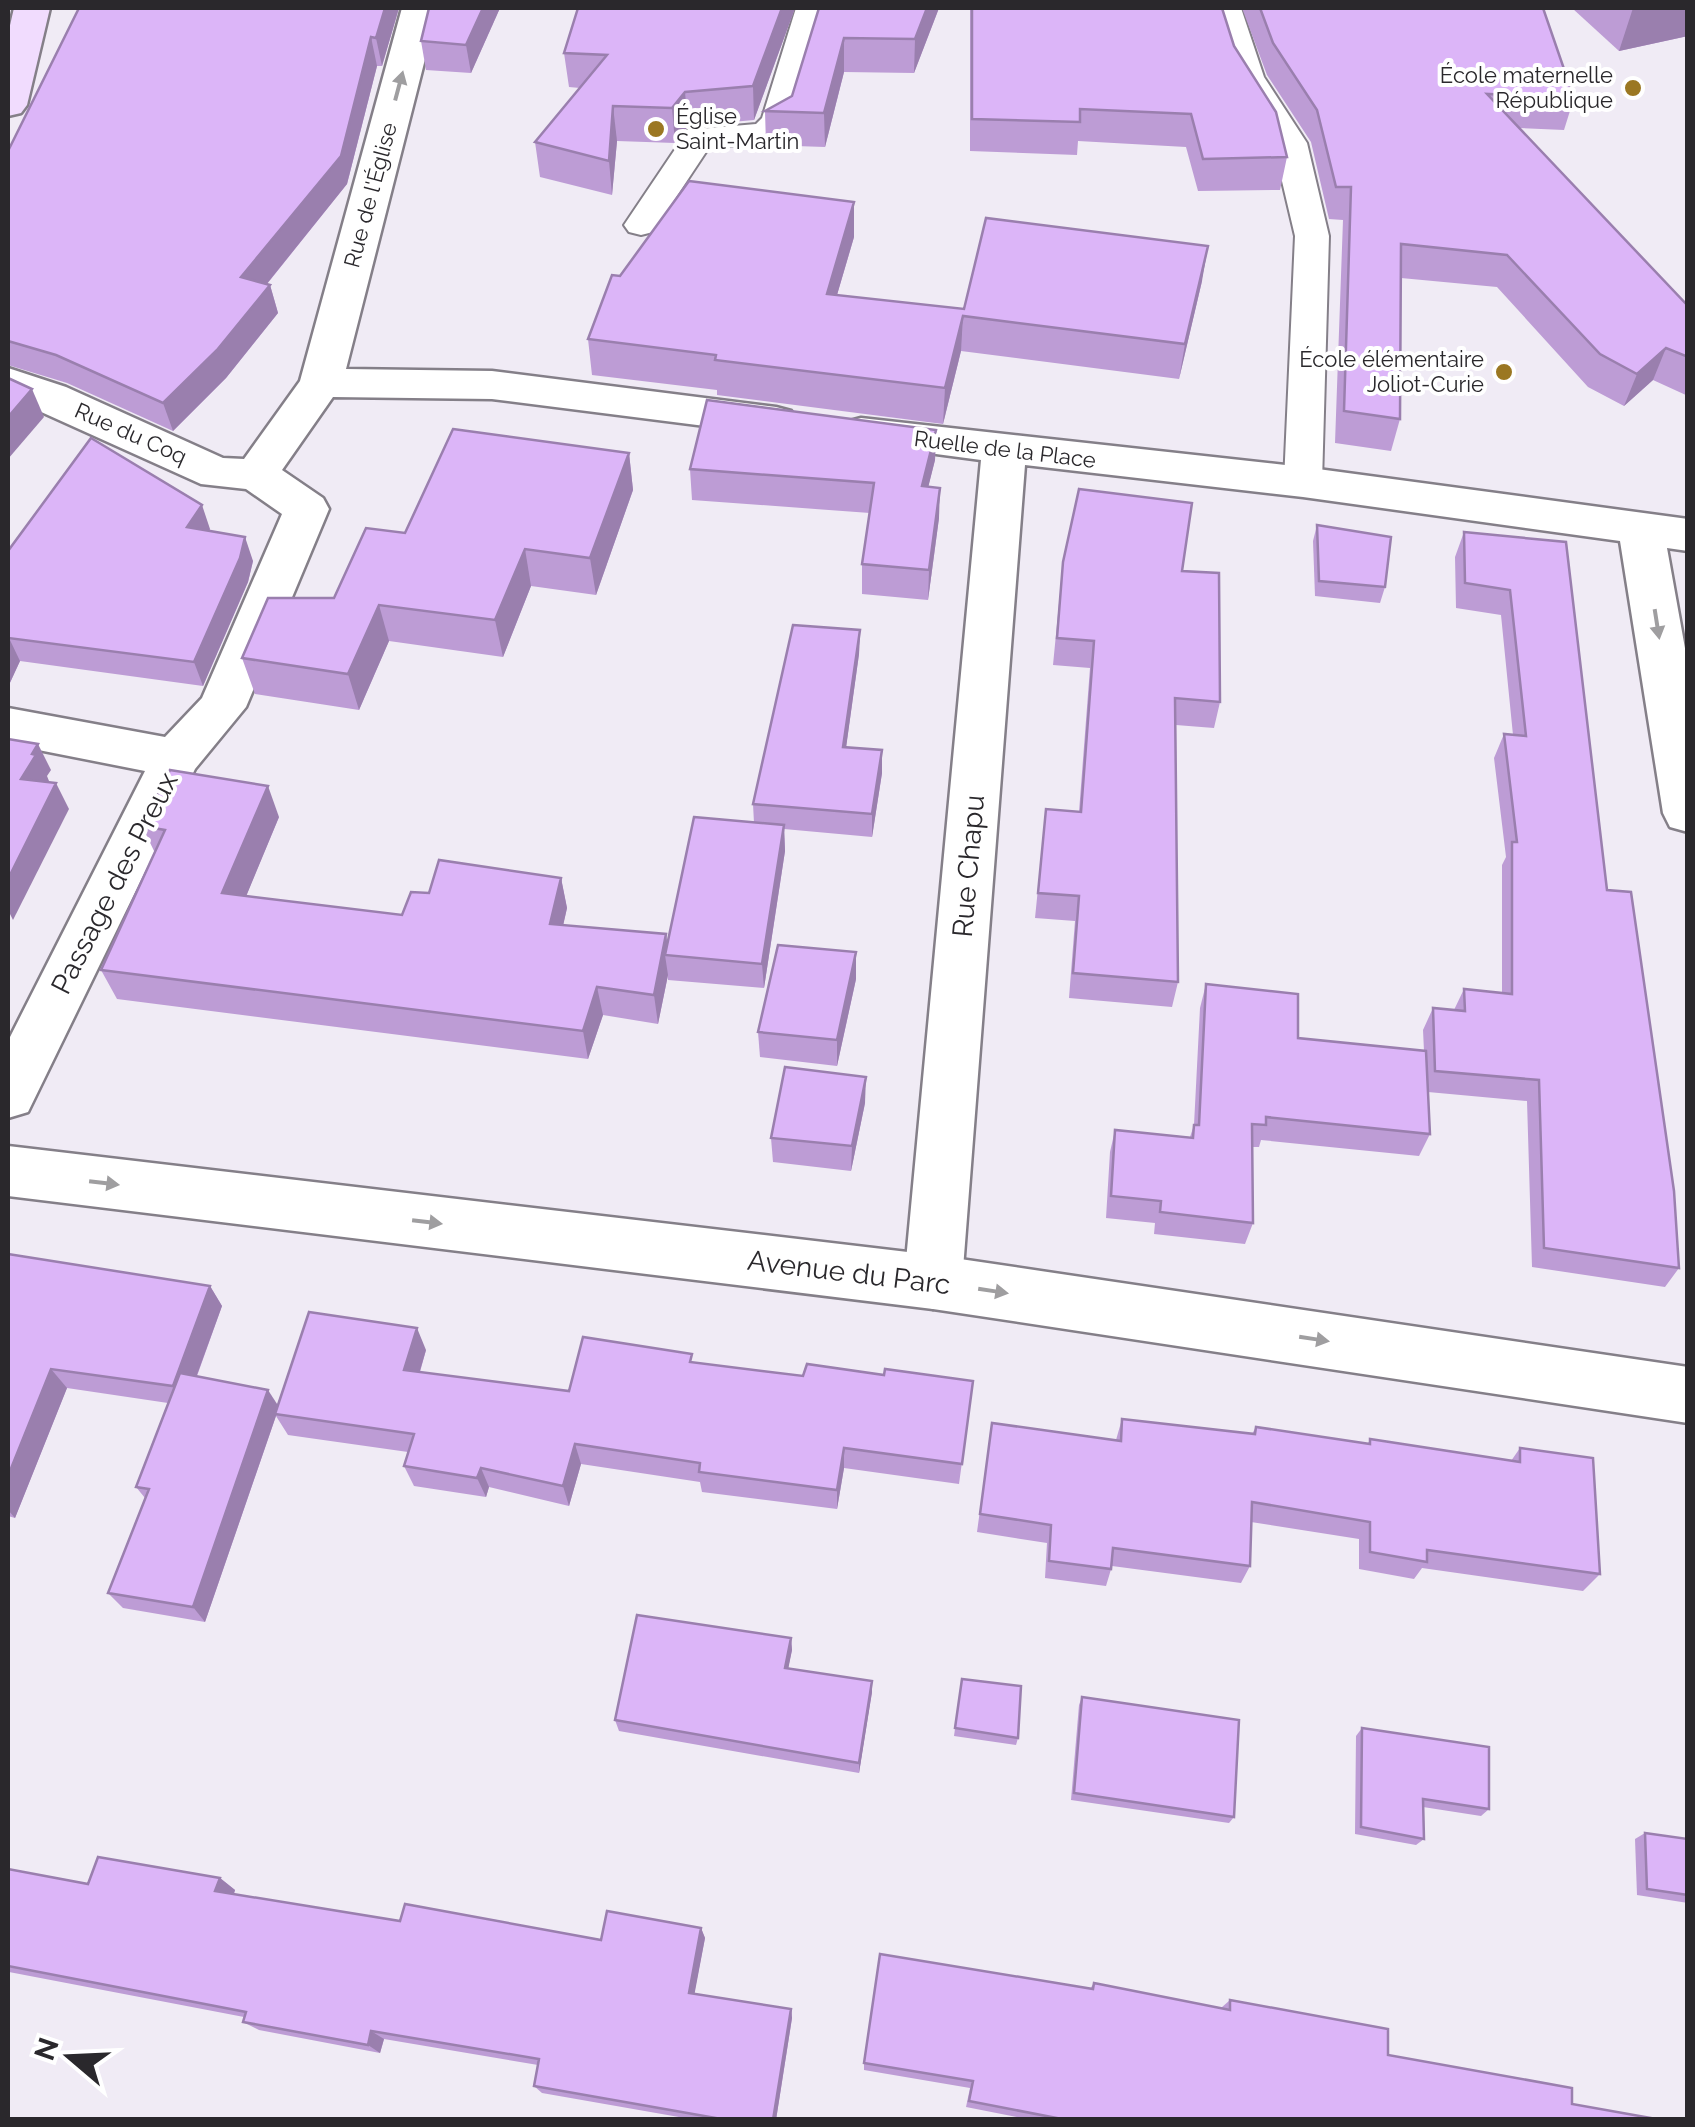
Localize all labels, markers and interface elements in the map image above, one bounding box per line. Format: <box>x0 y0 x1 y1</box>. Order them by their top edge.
place label: École maternelle République <box>1440 62 1613 113</box>
one-way arrow <box>392 70 408 101</box>
marker: École maternelle République <box>1622 77 1644 99</box>
place label: Église Saint-Martin <box>676 103 799 154</box>
marker: Église Saint-Martin <box>645 118 667 140</box>
street label: Rue de l'Église <box>338 120 402 270</box>
place label: École élémentaire Joliot-Curie <box>1299 346 1484 397</box>
marker: École élémentaire Joliot-Curie <box>1493 361 1515 383</box>
street label: Rue du Coq <box>71 397 191 469</box>
street label: Ruelle de la Place <box>913 425 1097 473</box>
one-way arrow <box>1649 609 1665 641</box>
street label: Passage des Preux <box>44 767 185 1000</box>
street label: Rue Chapu <box>946 793 991 939</box>
one-way arrow <box>89 1175 121 1191</box>
one-way arrow <box>412 1214 443 1230</box>
street label: Avenue du Parc <box>746 1244 952 1301</box>
one-way arrow <box>977 1284 1009 1299</box>
one-way arrow <box>1299 1332 1330 1347</box>
north arrow <box>20 2007 120 2107</box>
text: N <box>28 2034 66 2065</box>

